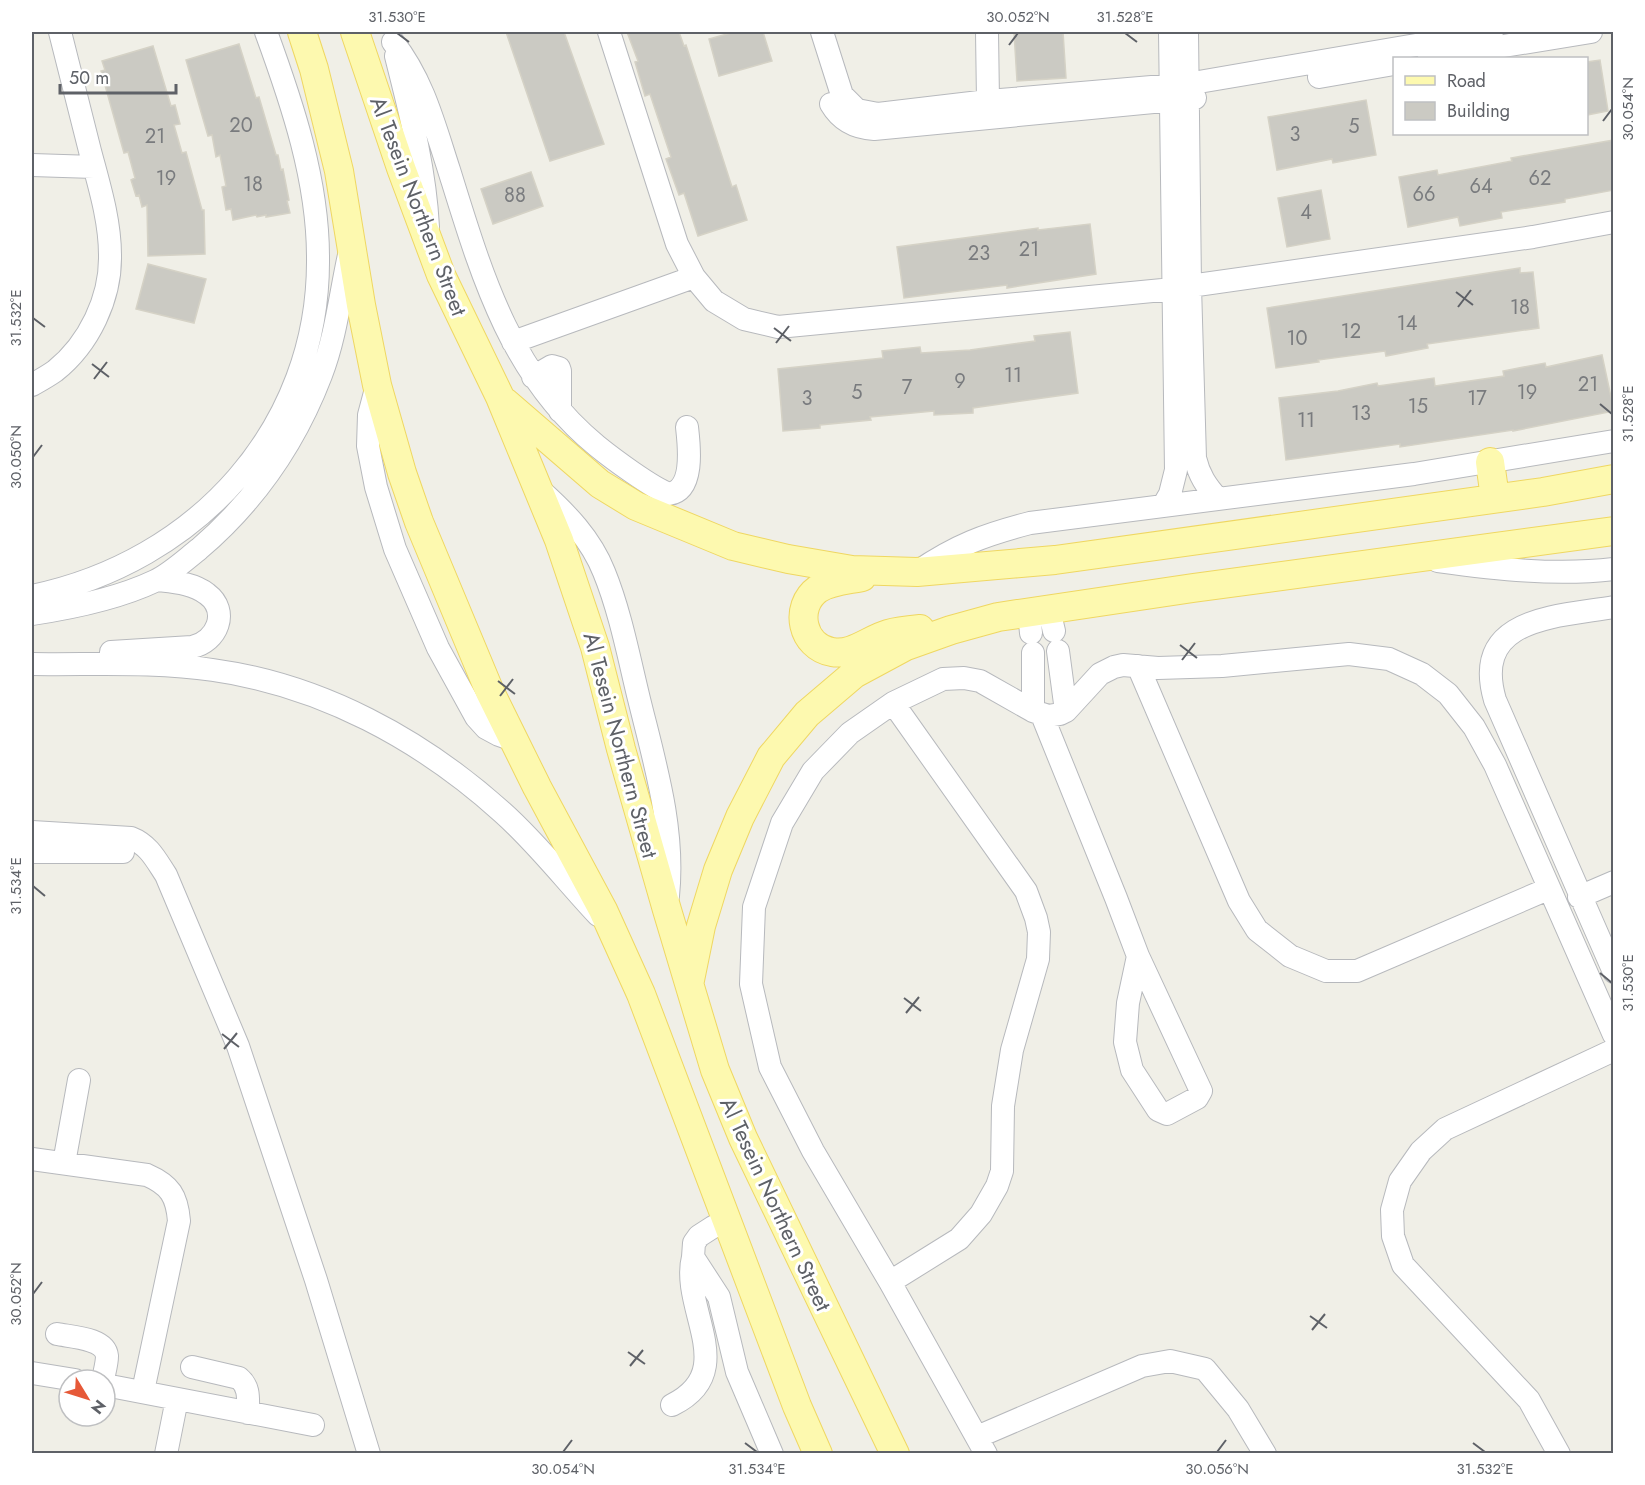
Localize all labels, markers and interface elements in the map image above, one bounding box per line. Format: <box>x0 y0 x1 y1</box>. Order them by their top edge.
text: 31.530°E <box>368 6 426 28</box>
text: 30.052°N <box>986 6 1050 28</box>
text: 31.528°E <box>1096 6 1154 28</box>
scale bar <box>60 57 176 95</box>
legend <box>1393 57 1588 135</box>
text: 50 m <box>69 65 109 91</box>
text: Road <box>1447 68 1486 94</box>
text: 30.054°N <box>1617 77 1639 141</box>
street label: Al Tesein Northern Street <box>362 92 476 321</box>
text: Building <box>1447 98 1510 124</box>
house number: 20 <box>229 111 253 140</box>
house number: 5 <box>1348 112 1360 141</box>
house number: 3 <box>1290 120 1301 149</box>
house number: 21 <box>145 122 165 151</box>
house number: 19 <box>156 164 176 193</box>
house number: 62 <box>1529 164 1551 193</box>
house number: 18 <box>243 170 263 199</box>
house number: 64 <box>1469 172 1493 201</box>
house number: 66 <box>1412 180 1436 209</box>
house number: 88 <box>504 181 526 210</box>
house number: 4 <box>1300 198 1312 227</box>
house number: 21 <box>1019 235 1039 264</box>
house number: 23 <box>968 239 990 268</box>
text: 31.532°E <box>5 289 27 347</box>
house number: 18 <box>1510 293 1530 322</box>
house number: 14 <box>1397 309 1418 338</box>
house number: 12 <box>1341 317 1361 346</box>
house number: 10 <box>1287 324 1308 353</box>
house number: 11 <box>1004 361 1022 390</box>
house number: 9 <box>954 367 966 396</box>
house number: 21 <box>1578 370 1598 399</box>
house number: 7 <box>902 373 913 402</box>
house number: 5 <box>851 378 863 407</box>
house number: 19 <box>1517 378 1537 407</box>
house number: 3 <box>802 384 813 413</box>
house number: 17 <box>1467 384 1487 413</box>
text: 31.528°E <box>1617 385 1639 443</box>
house number: 15 <box>1408 392 1428 421</box>
house number: 13 <box>1351 399 1371 428</box>
house number: 11 <box>1297 406 1315 435</box>
text: 30.050°N <box>5 425 27 489</box>
street label: Al Tesein Northern Street <box>575 629 667 862</box>
text: 31.534°E <box>5 857 27 915</box>
text: 31.530°E <box>1617 954 1639 1012</box>
street label: Al Tesein Northern Street <box>712 1092 840 1317</box>
text: 30.052°N <box>5 1262 27 1326</box>
north arrow <box>57 1368 117 1428</box>
text: N <box>85 1395 111 1419</box>
text: 30.054°N <box>531 1458 595 1480</box>
text: 31.534°E <box>728 1458 786 1480</box>
text: 30.056°N <box>1185 1458 1249 1480</box>
text: 31.532°E <box>1456 1458 1514 1480</box>

